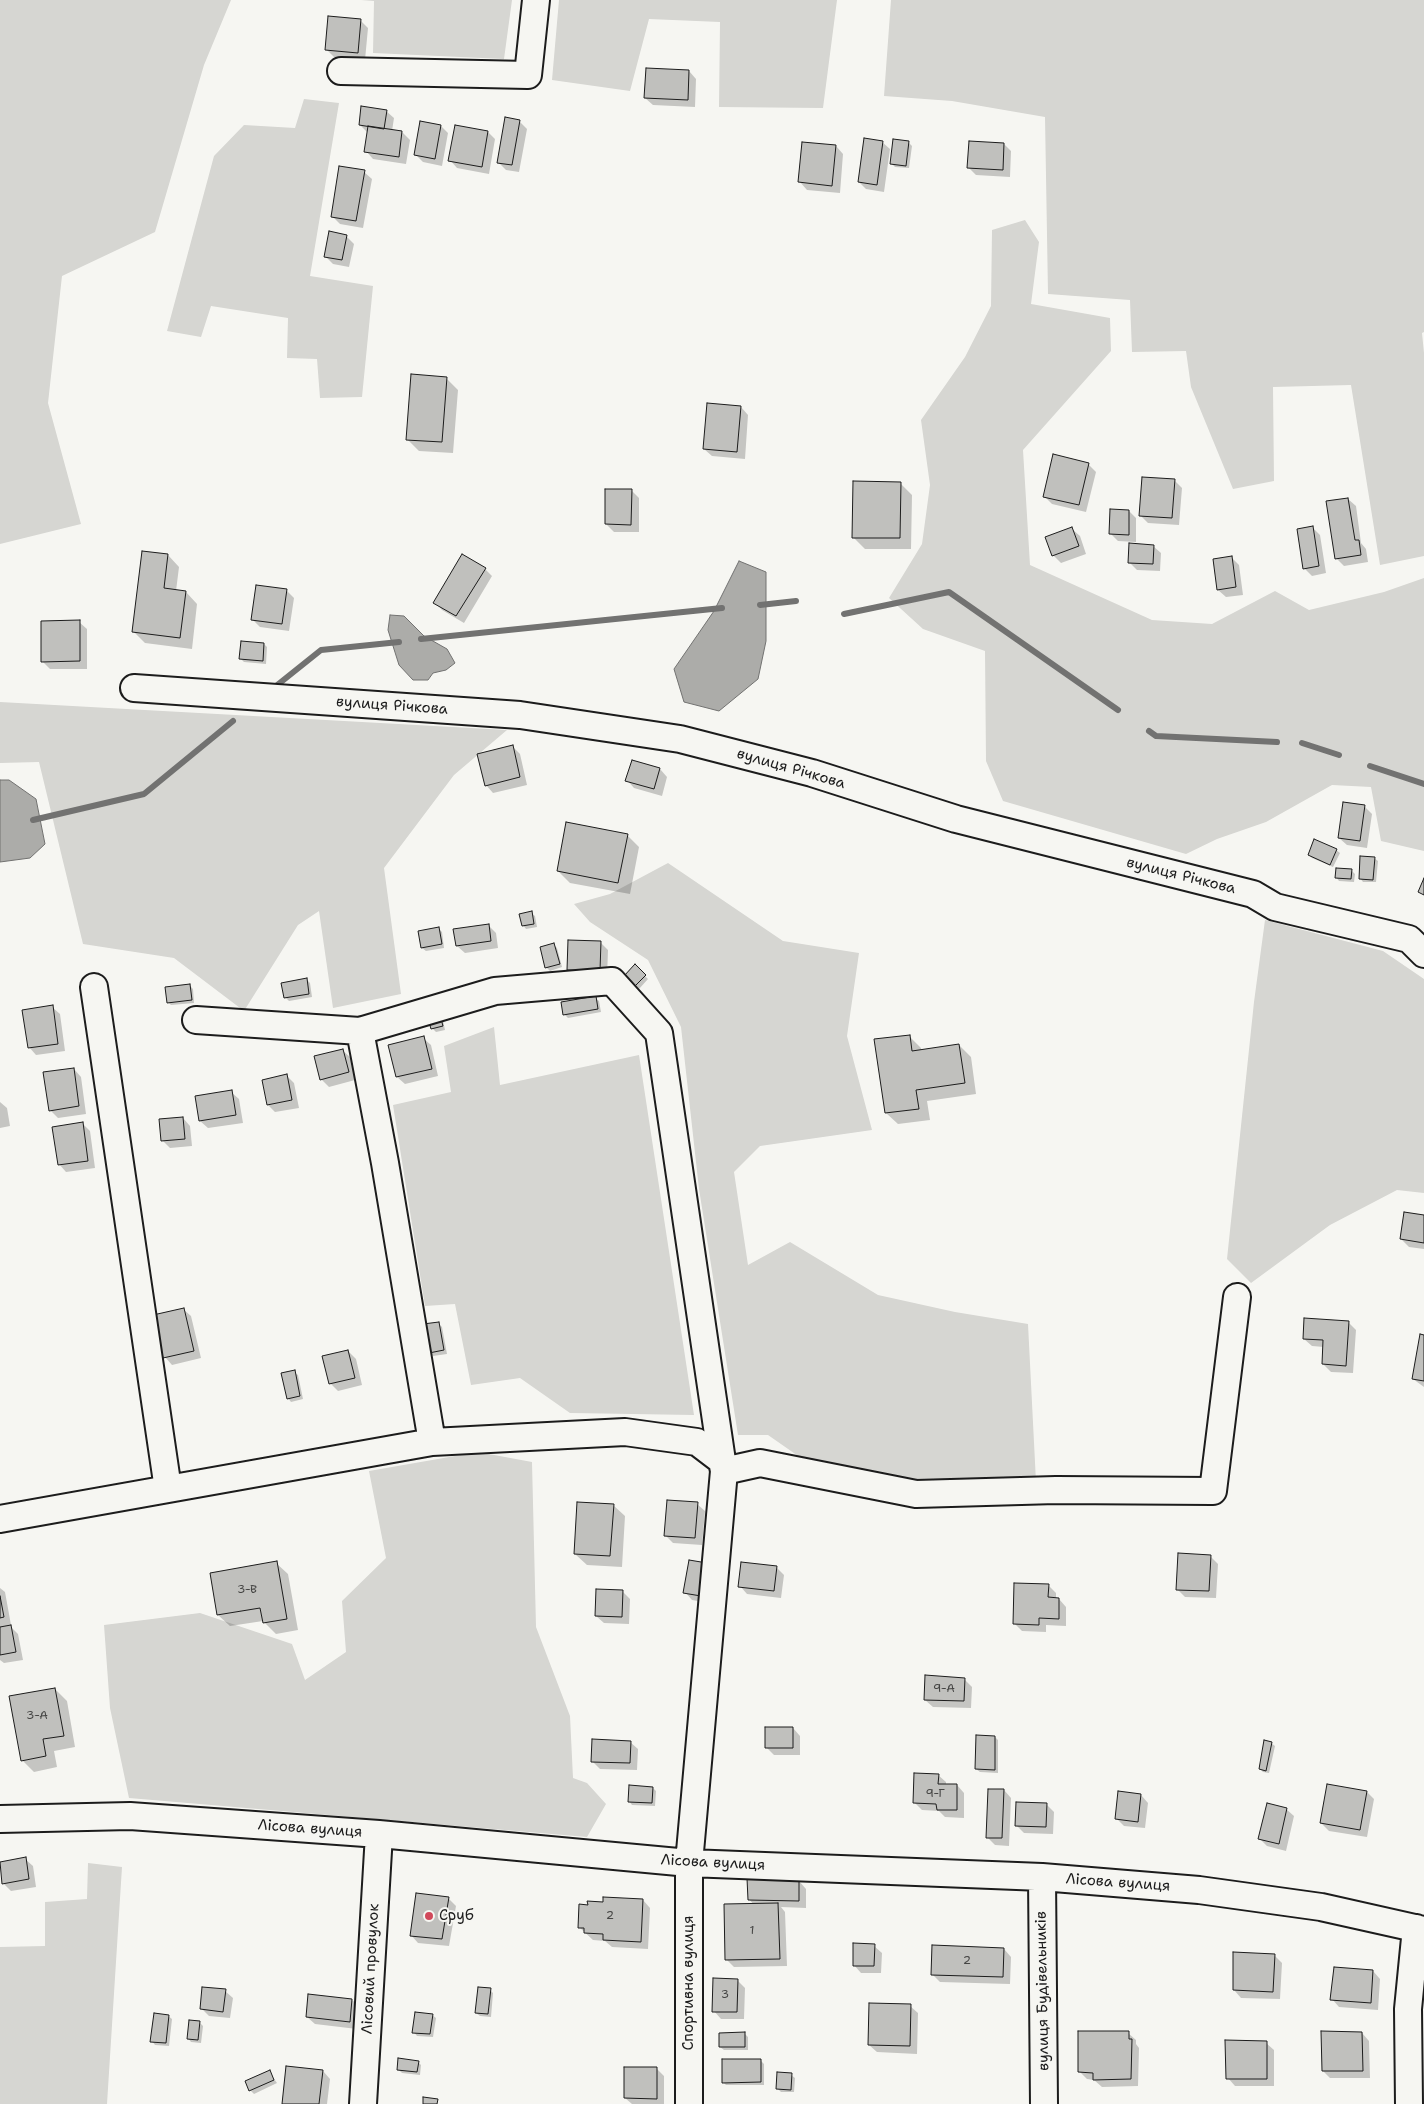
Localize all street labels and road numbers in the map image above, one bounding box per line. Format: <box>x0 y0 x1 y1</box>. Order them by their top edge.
street label: вулиця Річкова <box>335 693 449 719</box>
street label: вулиця Річкова <box>735 745 847 793</box>
street label: вулиця Річкова <box>1124 854 1238 898</box>
street label: Лісова вулиця <box>257 1816 363 1842</box>
street label: Лісова вулиця <box>660 1851 766 1875</box>
street label: Лісова вулиця <box>1065 1870 1171 1896</box>
street label: Лісовий провулок <box>359 1903 383 2035</box>
street label: вулиця Будівельників <box>1033 1911 1053 2071</box>
street label: Спортивна вулиця <box>680 1915 698 2051</box>

